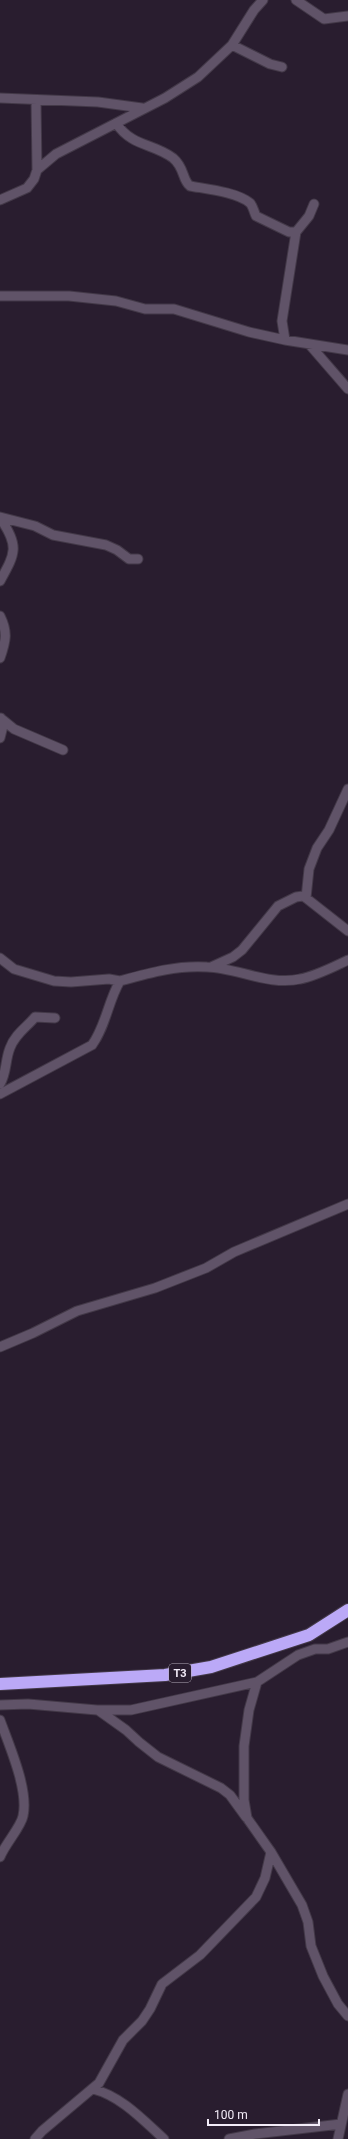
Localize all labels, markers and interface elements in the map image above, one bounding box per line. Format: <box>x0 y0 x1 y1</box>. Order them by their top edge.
road number: T3 <box>169 1664 191 1682</box>
scale bar <box>208 2101 319 2127</box>
text: 100 m <box>214 2108 248 2122</box>

